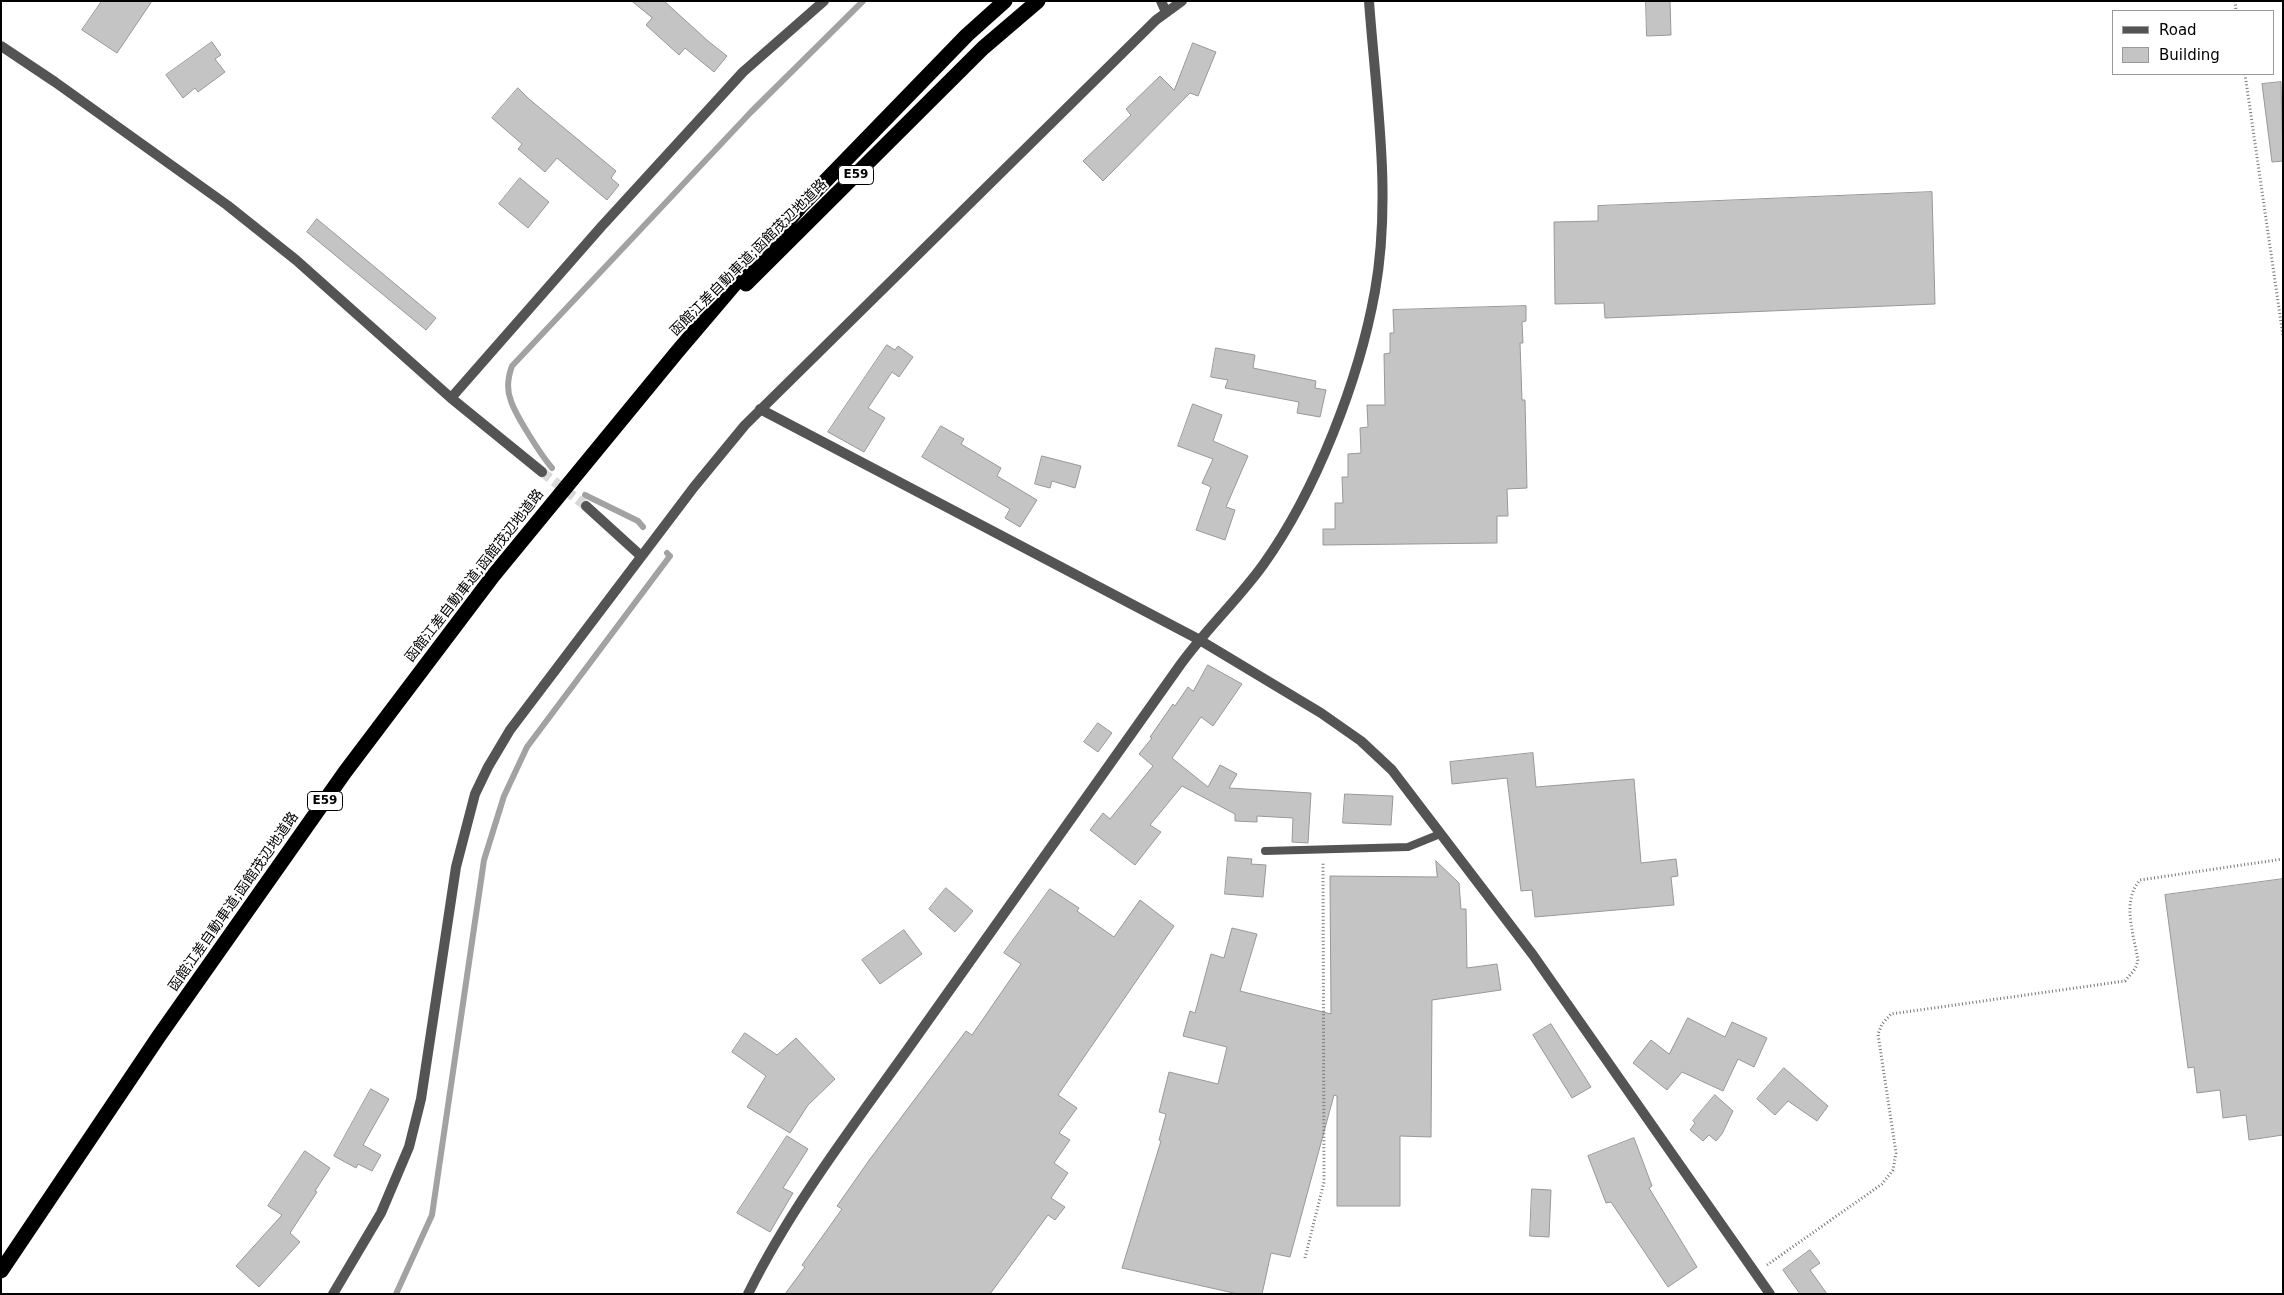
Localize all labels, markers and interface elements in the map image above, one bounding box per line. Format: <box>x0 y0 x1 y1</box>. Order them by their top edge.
legend <box>2112 10 2274 75</box>
text: Road <box>2159 21 2197 39</box>
text: Building <box>2159 46 2220 64</box>
road number: E59 <box>838 166 874 184</box>
street label: 函館江差自動車道;函館茂辺地道路 <box>667 176 831 340</box>
street label: 函館江差自動車道;函館茂辺地道路 <box>402 486 548 666</box>
road number: E59 <box>308 791 342 810</box>
street label: 函館江差自動車道;函館茂辺地道路 <box>166 809 302 995</box>

